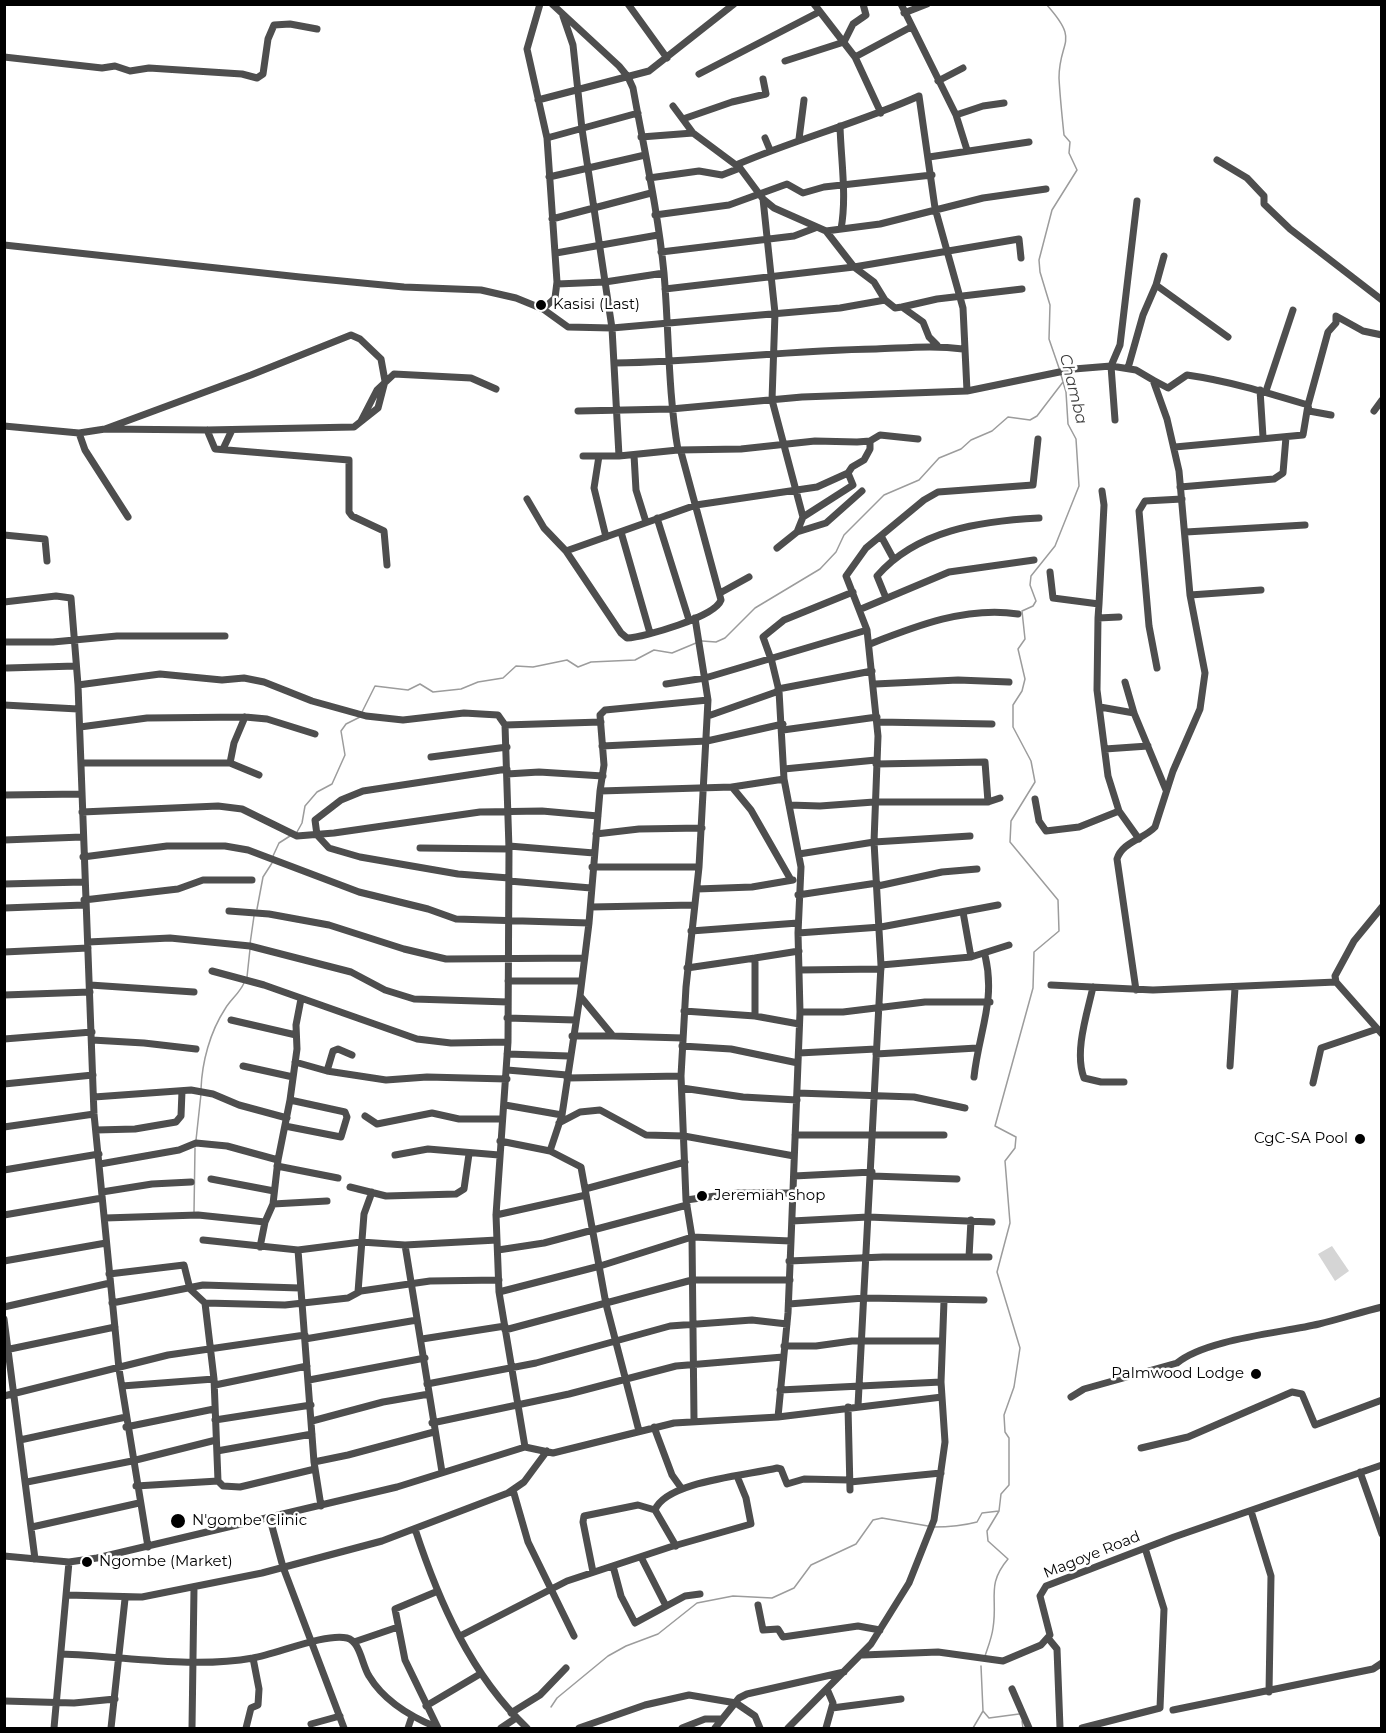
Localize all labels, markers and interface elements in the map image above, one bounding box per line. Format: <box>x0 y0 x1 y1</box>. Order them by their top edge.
place label: Kasisi (Last) <box>553 296 640 314</box>
marker: Kasisi (Last) <box>534 298 548 312</box>
water label: Chamba <box>1055 352 1091 426</box>
place label: CgC-SA Pool <box>1254 1130 1348 1148</box>
marker: CgC-SA Pool <box>1353 1132 1367 1146</box>
place label: Jeremiah shop <box>714 1187 825 1205</box>
marker: Jeremiah shop <box>695 1189 709 1203</box>
place label: Palmwood Lodge <box>1111 1365 1244 1383</box>
marker: Palmwood Lodge <box>1249 1367 1263 1381</box>
marker: N'gombe Clinic <box>169 1512 187 1530</box>
place label: N'gombe Clinic <box>192 1512 307 1530</box>
street label: Magoye Road <box>1041 1527 1143 1583</box>
place label: Ngombe (Market) <box>99 1553 233 1571</box>
marker: Ngombe (Market) <box>80 1555 94 1569</box>

